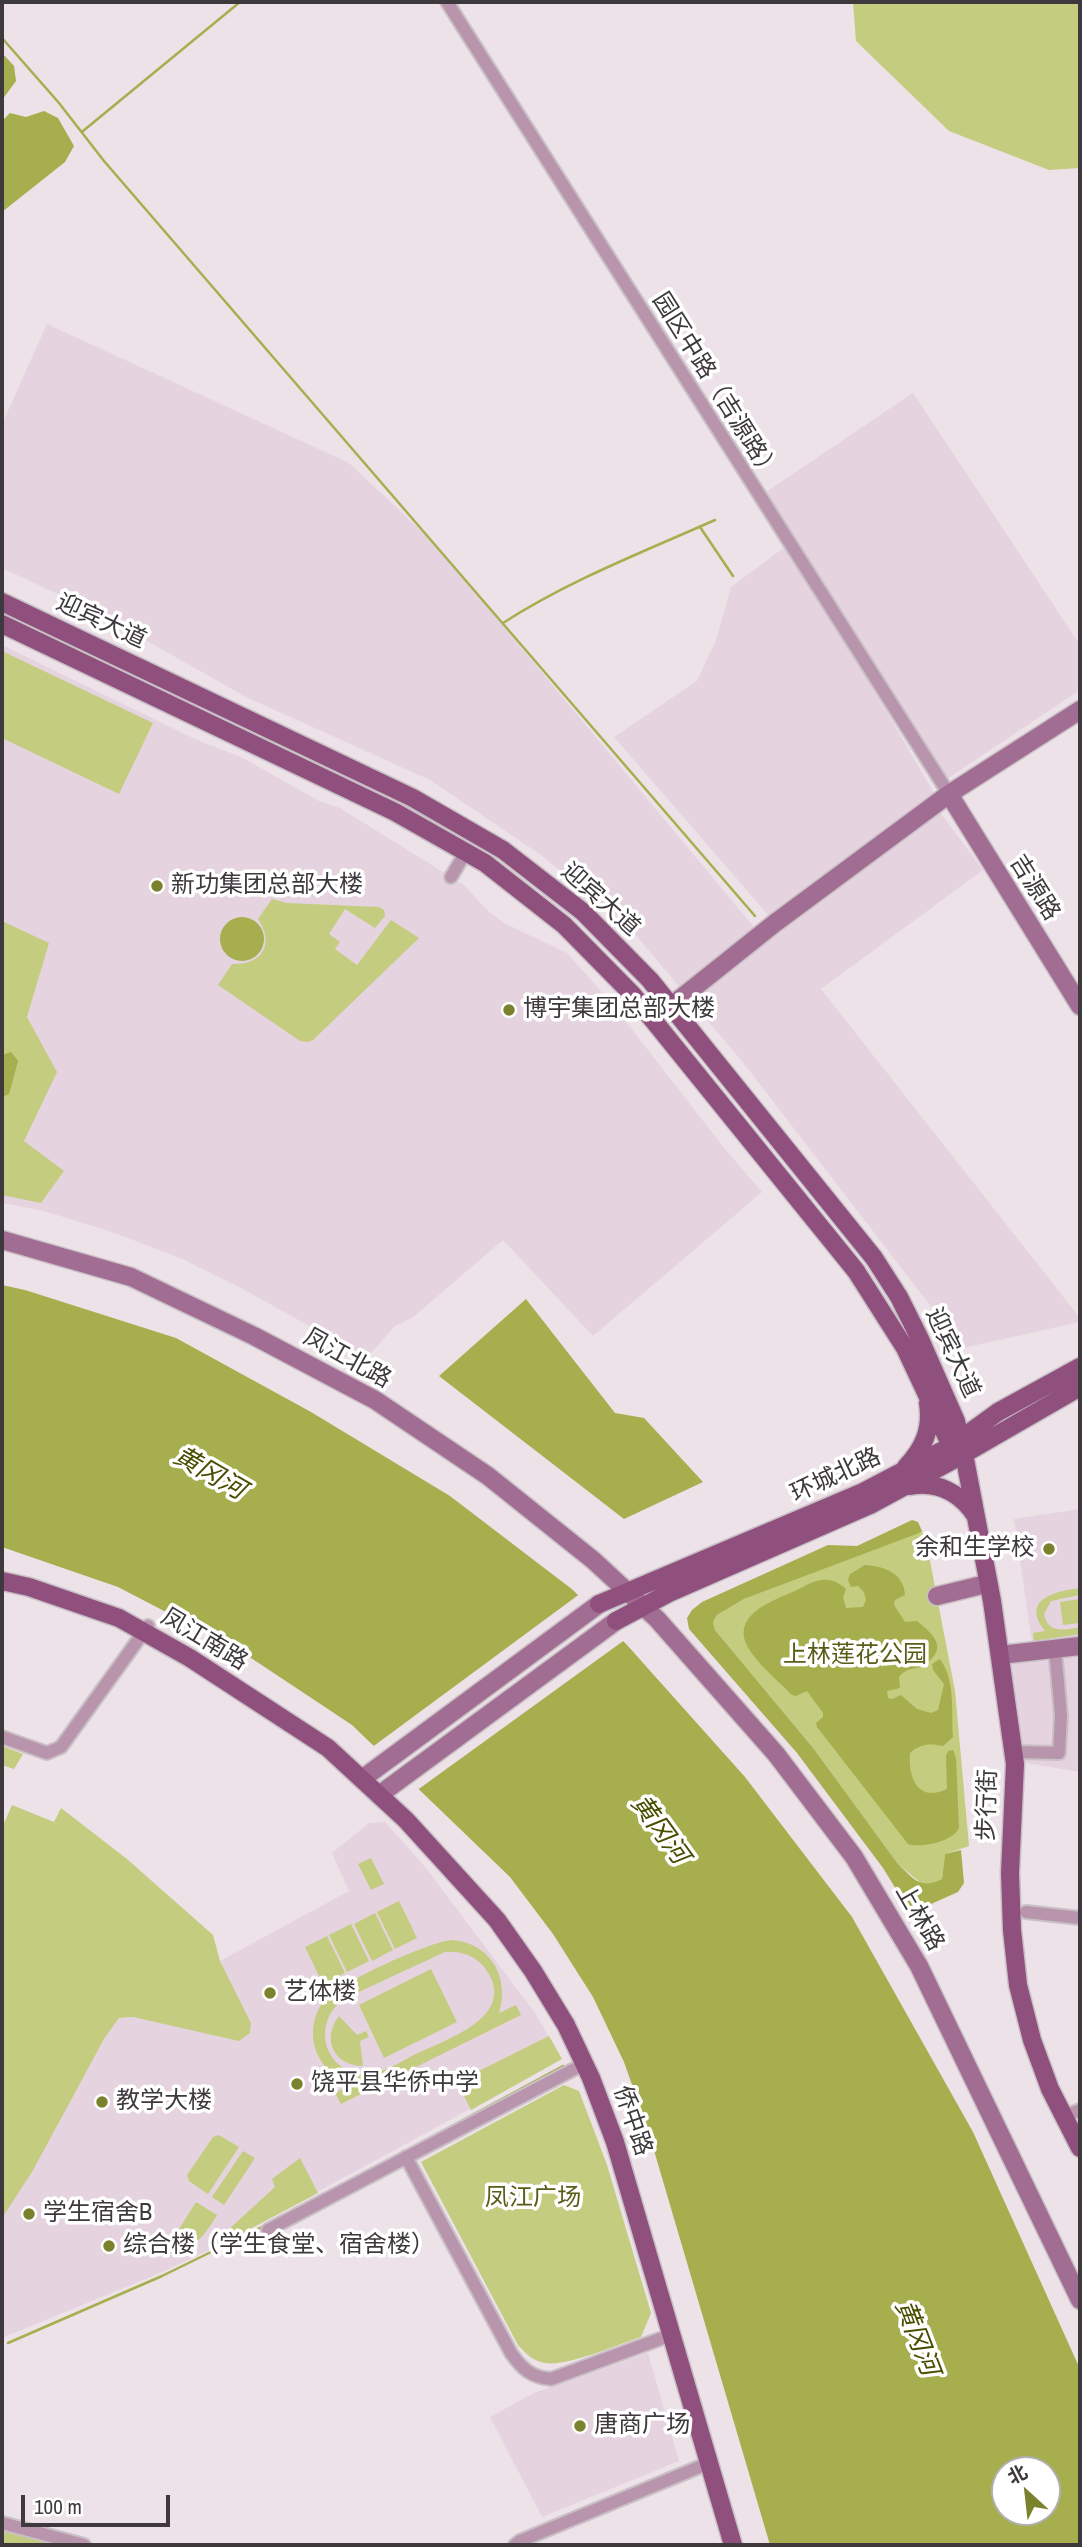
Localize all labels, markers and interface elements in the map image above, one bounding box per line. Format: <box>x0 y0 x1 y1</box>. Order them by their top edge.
street label: 园区中路（吉源路） <box>646 288 784 486</box>
street label: 迎宾大道 <box>51 589 151 655</box>
street label: 吉源路 <box>1003 850 1065 926</box>
street label: 迎宾大道 <box>555 857 645 943</box>
place label: 新功集团总部大楼 <box>171 872 363 900</box>
marker: 新功集团总部大楼 <box>149 878 165 894</box>
place label: 博宇集团总部大楼 <box>523 996 715 1024</box>
marker: 博宇集团总部大楼 <box>501 1002 517 1018</box>
street label: 迎宾大道 <box>919 1303 985 1403</box>
street label: 凤江北路 <box>298 1323 396 1395</box>
water label: 黄冈河 <box>167 1441 251 1507</box>
street label: 环城北路 <box>786 1443 886 1509</box>
place label: 余和生学校 <box>915 1535 1035 1563</box>
marker: 余和生学校 <box>1041 1541 1057 1557</box>
street label: 凤江南路 <box>155 1603 253 1677</box>
park label: 上林莲花公园 <box>783 1642 927 1670</box>
street label: 步行街 <box>972 1769 1004 1841</box>
water label: 黄冈河 <box>623 1789 695 1871</box>
street label: 上林路 <box>889 1880 949 1956</box>
place label: 艺体楼 <box>284 1979 356 2007</box>
marker: 艺体楼 <box>262 1985 278 2001</box>
place label: 饶平县华侨中学 <box>311 2070 479 2098</box>
marker: 饶平县华侨中学 <box>289 2076 305 2092</box>
street label: 侨中路 <box>607 2082 657 2160</box>
place label: 教学大楼 <box>116 2088 212 2116</box>
marker: 教学大楼 <box>94 2094 110 2110</box>
park label: 凤江广场 <box>485 2185 581 2213</box>
place label: 学生宿舍B <box>43 2200 152 2228</box>
marker: 学生宿舍B <box>21 2206 37 2222</box>
place label: 综合楼（学生食堂、宿舍楼） <box>123 2232 435 2260</box>
marker: 综合楼（学生食堂、宿舍楼） <box>101 2238 117 2254</box>
water label: 黄冈河 <box>887 2296 945 2380</box>
place label: 唐商广场 <box>594 2412 690 2440</box>
marker: 唐商广场 <box>572 2418 588 2434</box>
north arrow <box>991 2456 1061 2526</box>
text: 北 <box>1003 2458 1032 2490</box>
scale bar <box>24 2480 173 2524</box>
text: 100 m <box>34 2492 82 2521</box>

